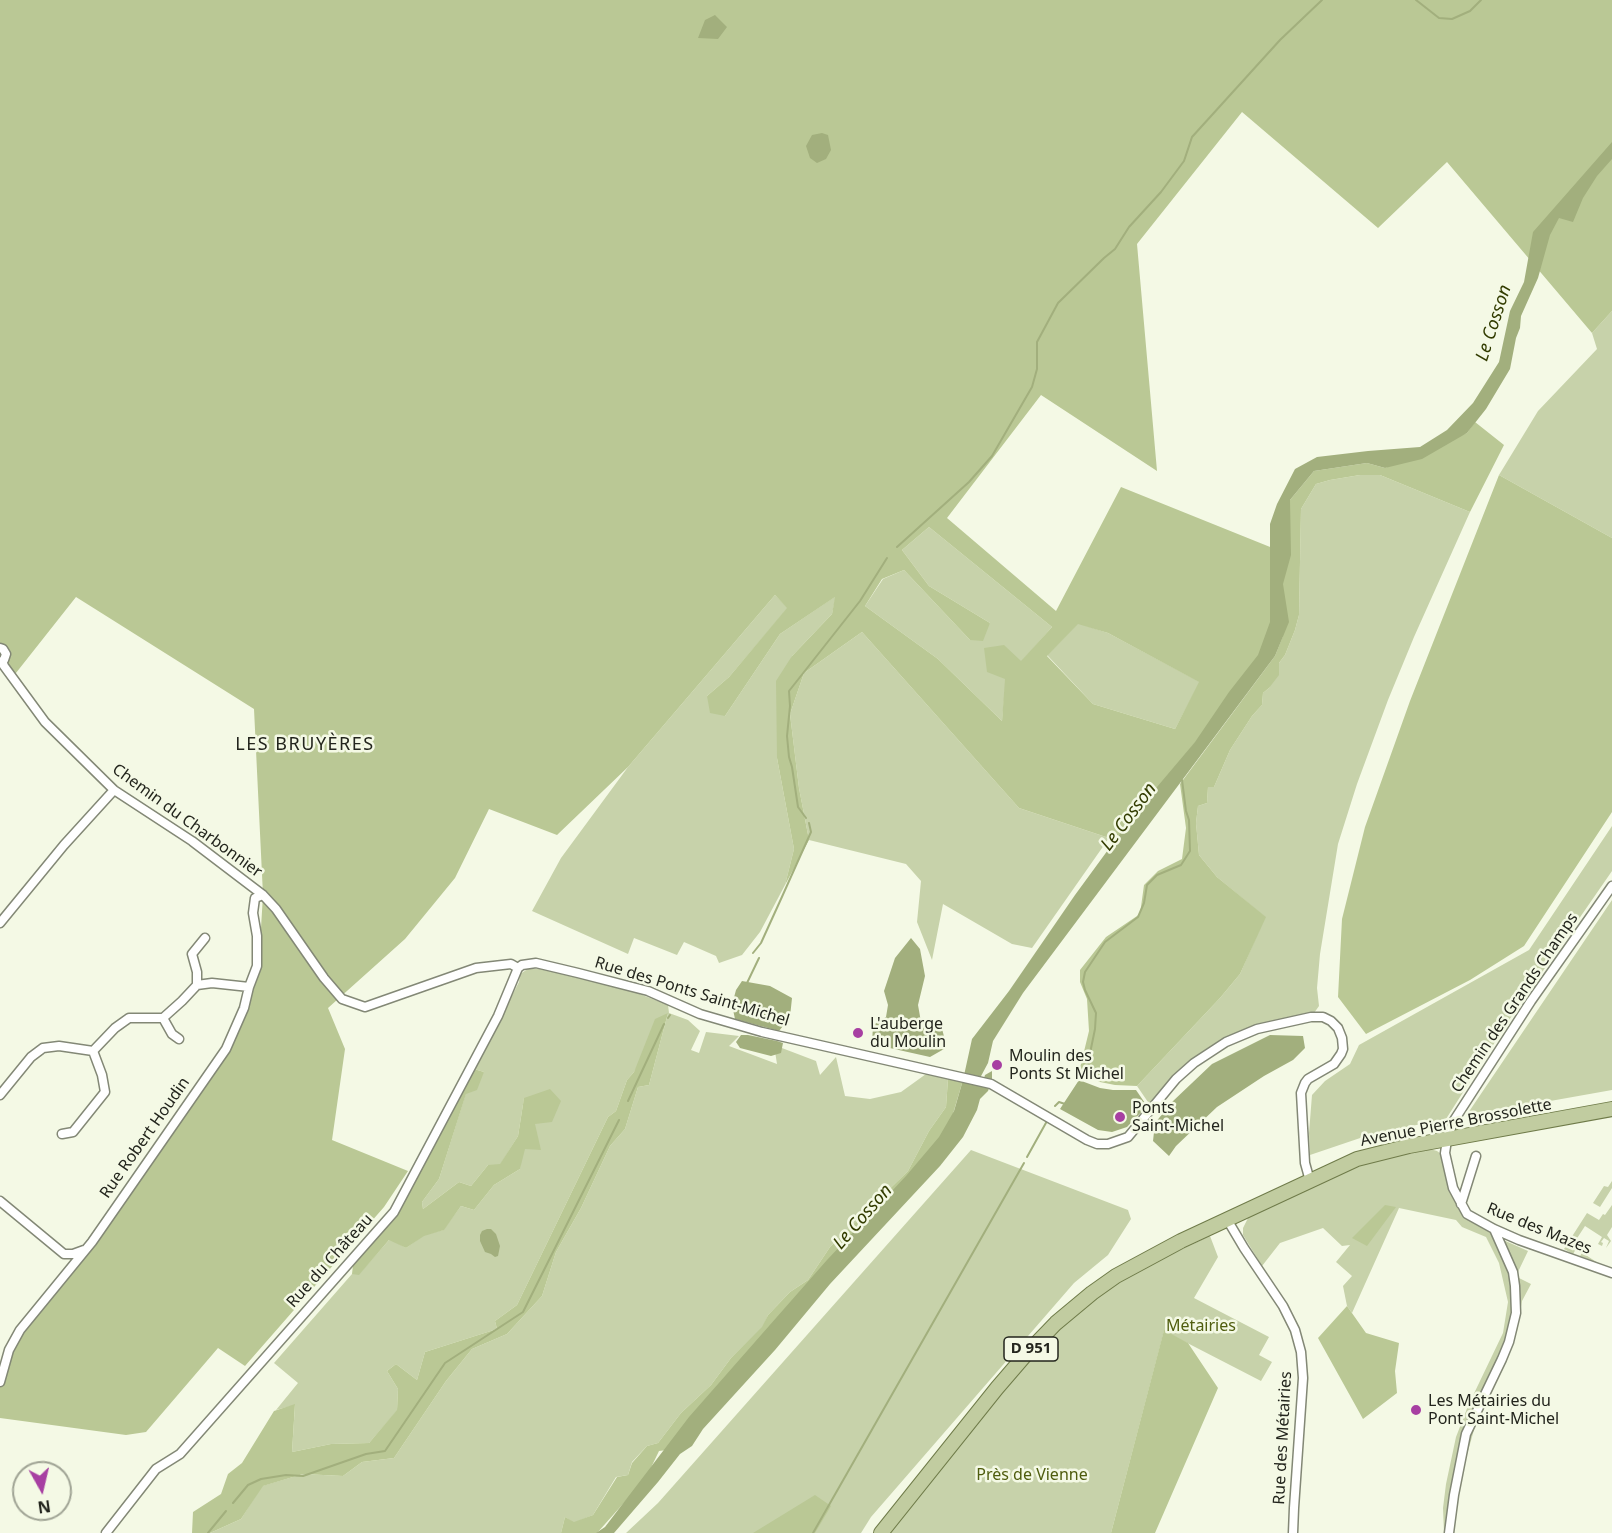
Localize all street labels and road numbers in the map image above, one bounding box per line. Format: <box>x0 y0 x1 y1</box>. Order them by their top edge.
street label: Chemin du Charbonnier <box>108 760 266 882</box>
street label: Chemin des Grands Champs <box>1448 909 1582 1097</box>
street label: Rue des Ponts Saint-Michel <box>592 953 792 1031</box>
street label: Rue Robert Houdin <box>96 1074 194 1202</box>
street label: Avenue Pierre Brossolette <box>1359 1095 1553 1151</box>
street label: Rue des Mazes <box>1484 1199 1594 1259</box>
street label: Rue du Château <box>283 1210 377 1312</box>
road number: D 951 <box>1004 1337 1058 1361</box>
street label: Rue des Métairies <box>1270 1371 1296 1505</box>

